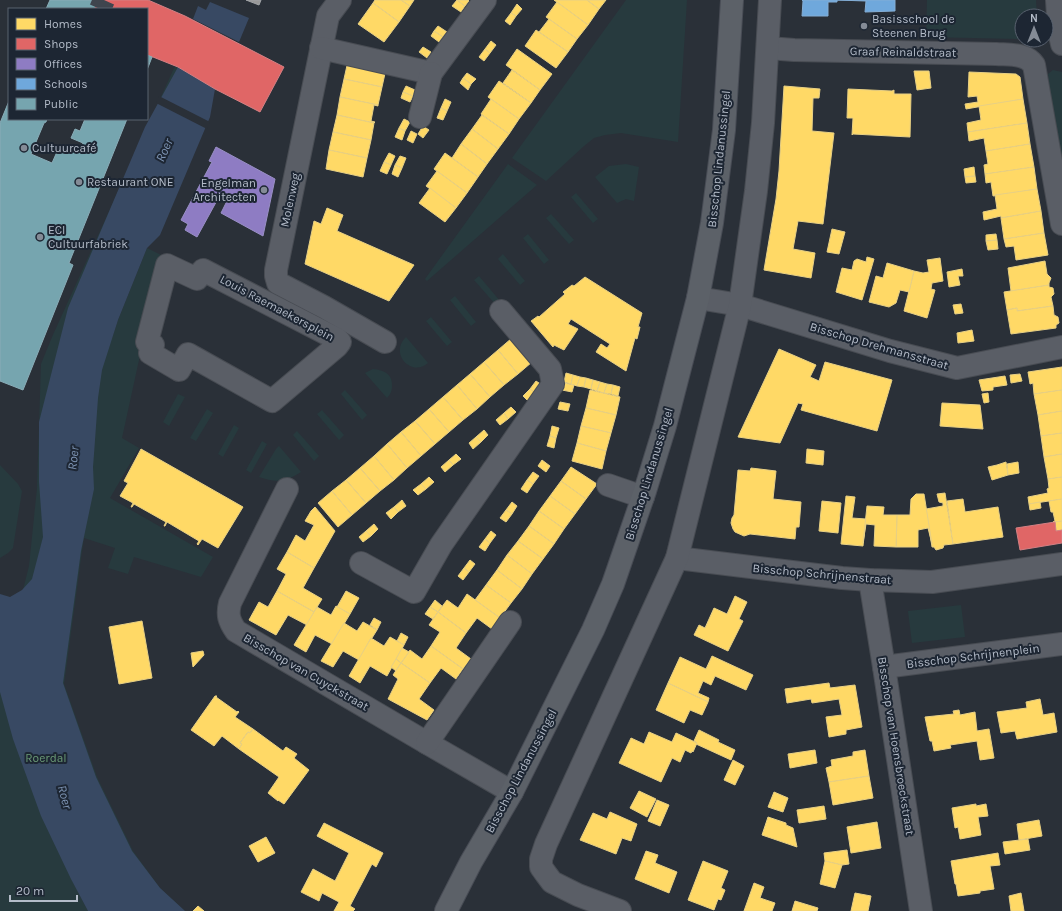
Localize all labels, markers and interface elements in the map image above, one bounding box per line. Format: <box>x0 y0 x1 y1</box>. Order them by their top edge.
legend <box>8 8 148 120</box>
north arrow <box>1014 8 1054 48</box>
place label: Basisschool de Steenen Brug <box>872 12 955 40</box>
text: N <box>1030 12 1038 25</box>
text: Homes <box>44 17 82 31</box>
marker: Basisschool de Steenen Brug <box>859 21 869 31</box>
text: Shops <box>44 37 78 51</box>
street label: Graaf Reinaldstraat <box>850 44 957 60</box>
text: Offices <box>44 57 82 71</box>
text: Schools <box>44 77 87 91</box>
street label: Bisschop Lindanussingel <box>705 90 733 228</box>
text: Public <box>44 97 78 111</box>
water label: Roer <box>152 135 176 164</box>
place label: Cultuurcafé <box>32 141 96 155</box>
marker: Cultuurcafé <box>19 143 29 153</box>
street label: Molenweg <box>277 171 303 228</box>
place label: Restaurant ONE <box>87 175 173 189</box>
place label: Engelman Architecten <box>193 176 256 204</box>
marker: Restaurant ONE <box>74 177 84 187</box>
marker: Engelman Architecten <box>259 185 269 195</box>
place label: ECI Cultuurfabriek <box>48 223 128 251</box>
marker: ECI Cultuurfabriek <box>35 232 45 242</box>
street label: Louis Raemaekersplein <box>218 272 336 344</box>
street label: Bisschop Drehmansstraat <box>808 320 950 373</box>
street label: Bisschop Lindanussingel <box>622 406 676 542</box>
water label: Roer <box>64 445 82 471</box>
street label: Bisschop Schrijnenstraat <box>752 561 893 587</box>
street label: Bisschop van Cuyckstraat <box>241 630 372 714</box>
street label: Bisschop Schrijnenplein <box>906 641 1040 671</box>
street label: Bisschop van Hoensbroeckstraat <box>875 656 917 837</box>
street label: Bisschop Lindanussingel <box>482 707 560 835</box>
park label: Roerdal <box>25 751 67 765</box>
water label: Roer <box>55 783 75 811</box>
scale bar <box>10 877 77 903</box>
text: 20 m <box>16 884 44 898</box>

